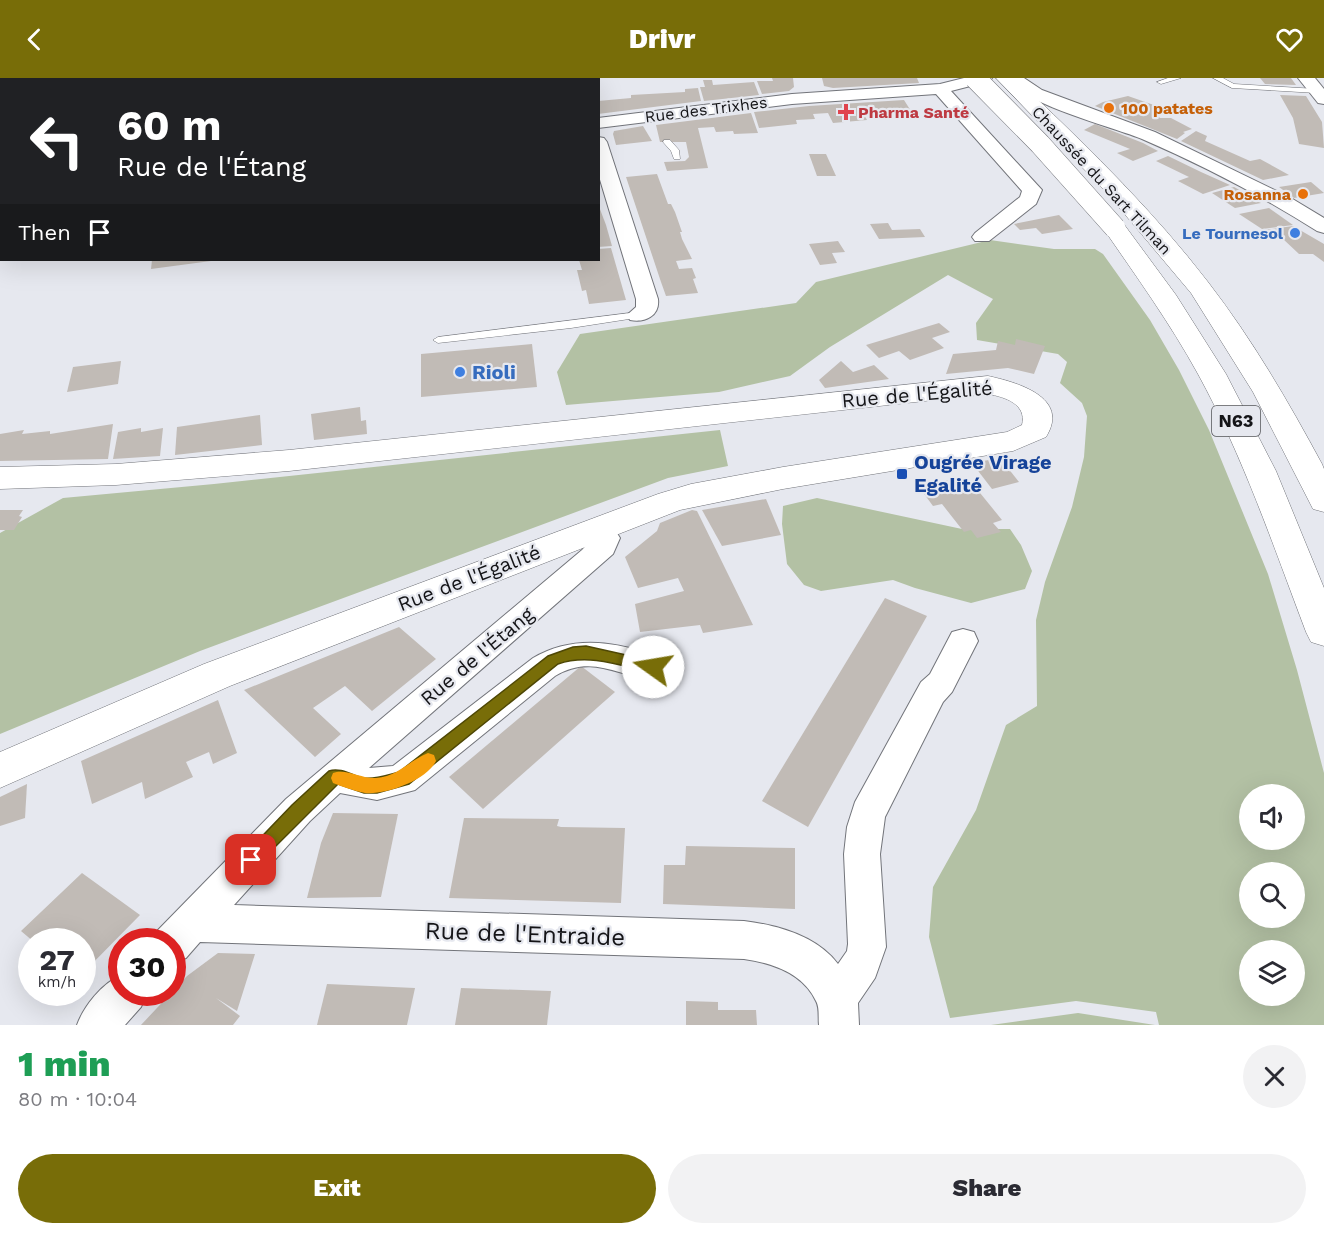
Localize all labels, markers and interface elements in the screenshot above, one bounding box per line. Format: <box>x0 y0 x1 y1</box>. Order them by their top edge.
icon: back <box>18 23 51 56</box>
text: Drivr <box>629 23 695 55</box>
icon: heart <box>1273 23 1306 56</box>
street label: Rue des Trixhes <box>644 93 768 126</box>
place label: 100 patates <box>1121 99 1213 118</box>
text: 60 m <box>117 101 221 150</box>
marker: 100 patates <box>1102 101 1116 115</box>
icon: left <box>18 102 96 180</box>
street label: Chaussée du Sart Tilman <box>1028 102 1175 258</box>
place label: Pharma Santé <box>858 103 969 122</box>
marker: Pharma Santé <box>839 105 853 119</box>
text: Rue de l'Étang <box>117 151 306 183</box>
place label: Rosanna <box>1224 185 1292 204</box>
marker: Rosanna <box>1296 187 1310 201</box>
icon: arrive <box>83 216 116 249</box>
text: Then <box>18 220 71 245</box>
place label: Le Tournesol <box>1182 224 1284 243</box>
marker: Le Tournesol <box>1288 226 1302 240</box>
place label: Rioli <box>472 360 516 384</box>
marker: Rioli <box>453 365 467 379</box>
street label: Rue de l'Égalité <box>841 375 993 413</box>
road number: N63 <box>1212 406 1260 436</box>
place label: Ougrée Virage Egalité <box>914 450 1052 497</box>
marker: Ougrée Virage Egalité <box>895 467 909 481</box>
street label: Rue de l'Égalité <box>394 540 544 616</box>
street label: Rue de l'Étang <box>416 602 539 710</box>
position arrow <box>621 635 685 699</box>
map controls <box>1239 784 1305 1006</box>
button: sound <box>1239 784 1305 850</box>
pin <box>225 834 276 885</box>
icon: arrive <box>234 843 267 876</box>
button: search <box>1239 862 1305 928</box>
street label: Rue de l'Entraide <box>424 917 626 951</box>
speed limit sign: 30 <box>108 928 186 1006</box>
button: layers <box>1239 940 1305 1006</box>
text: 27 <box>39 942 75 977</box>
text: km/h <box>38 973 76 991</box>
text: 1 min <box>18 1043 111 1085</box>
button: close <box>1243 1045 1306 1108</box>
text: 80 m · 10:04 <box>18 1087 137 1111</box>
button: Exit <box>18 1154 656 1223</box>
button: Share <box>668 1154 1306 1223</box>

